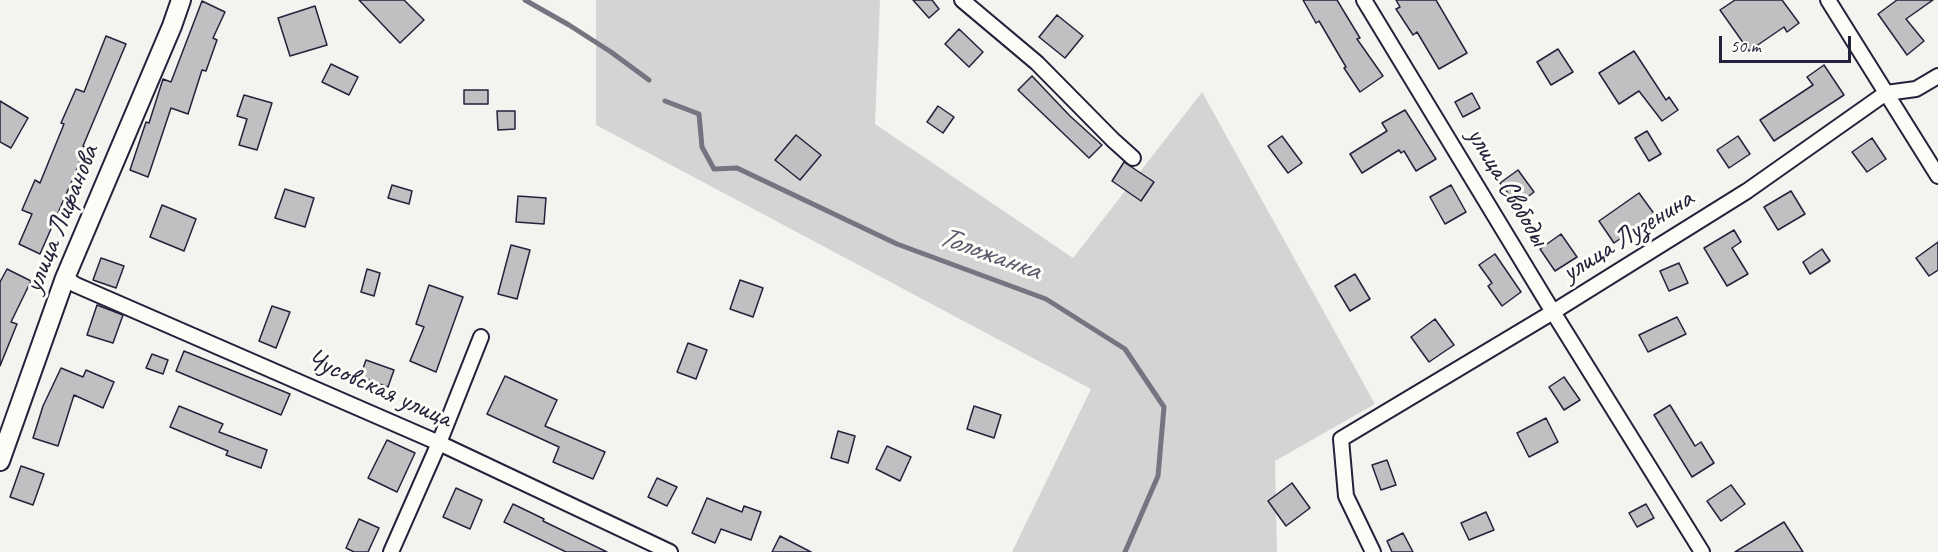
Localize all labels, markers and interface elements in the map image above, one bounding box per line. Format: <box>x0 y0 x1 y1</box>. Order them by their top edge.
scale bar <box>1722 24 1854 62</box>
text: 50 m <box>1730 35 1761 57</box>
street label: улица Свободы <box>1459 122 1555 252</box>
street label: улица Лифанова <box>17 140 107 298</box>
street label: улица Лузенина <box>1556 182 1700 290</box>
water label: Толожанка <box>933 219 1045 289</box>
street label: Чусовская улица <box>301 342 457 436</box>

